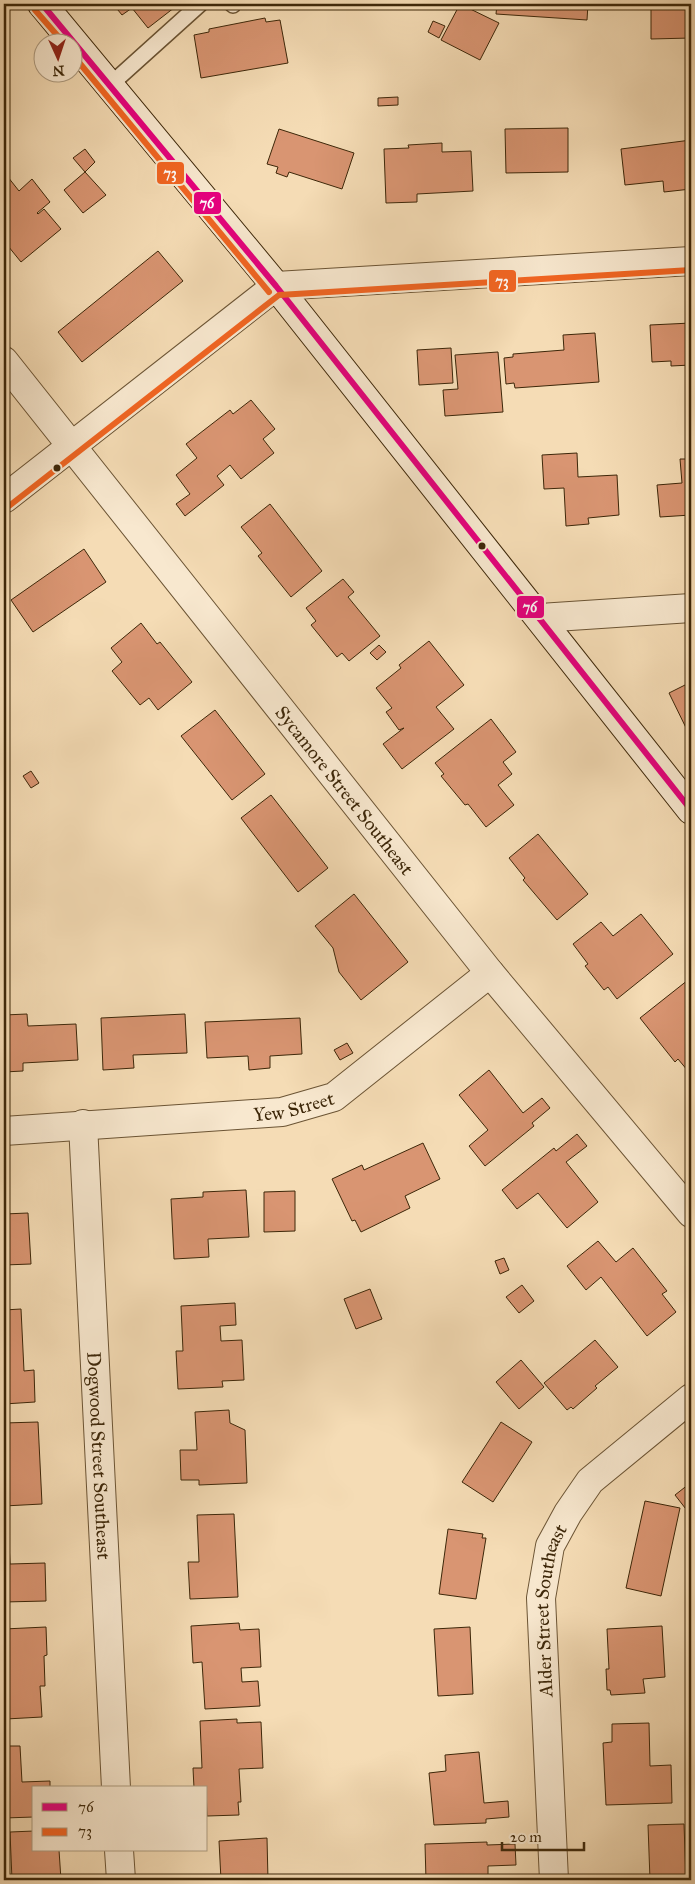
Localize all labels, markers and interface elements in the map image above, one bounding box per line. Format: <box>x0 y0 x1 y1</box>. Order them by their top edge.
north arrow <box>32 32 82 82</box>
text: N <box>52 62 65 79</box>
line badge: 73 <box>156 161 185 185</box>
text: 73 <box>163 165 177 183</box>
line badge: 76 <box>193 191 222 215</box>
text: 76 <box>200 195 215 212</box>
line badge: 73 <box>488 269 517 293</box>
text: 73 <box>495 273 509 291</box>
unlabelled marker <box>52 463 62 473</box>
unlabelled marker <box>477 541 487 551</box>
line badge: 76 <box>516 595 545 619</box>
text: 76 <box>523 599 538 616</box>
street label: Sycamore Street Southeast <box>270 701 419 880</box>
street label: Yew Street <box>252 1086 337 1126</box>
street label: Dogwood Street Southeast <box>82 1351 116 1560</box>
street label: Alder Street Southeast <box>530 1520 572 1698</box>
legend <box>32 1786 208 1852</box>
text: 76 <box>78 1798 95 1816</box>
scale bar <box>502 1819 585 1851</box>
text: 73 <box>78 1822 92 1840</box>
text: 20 m <box>510 1828 542 1846</box>

